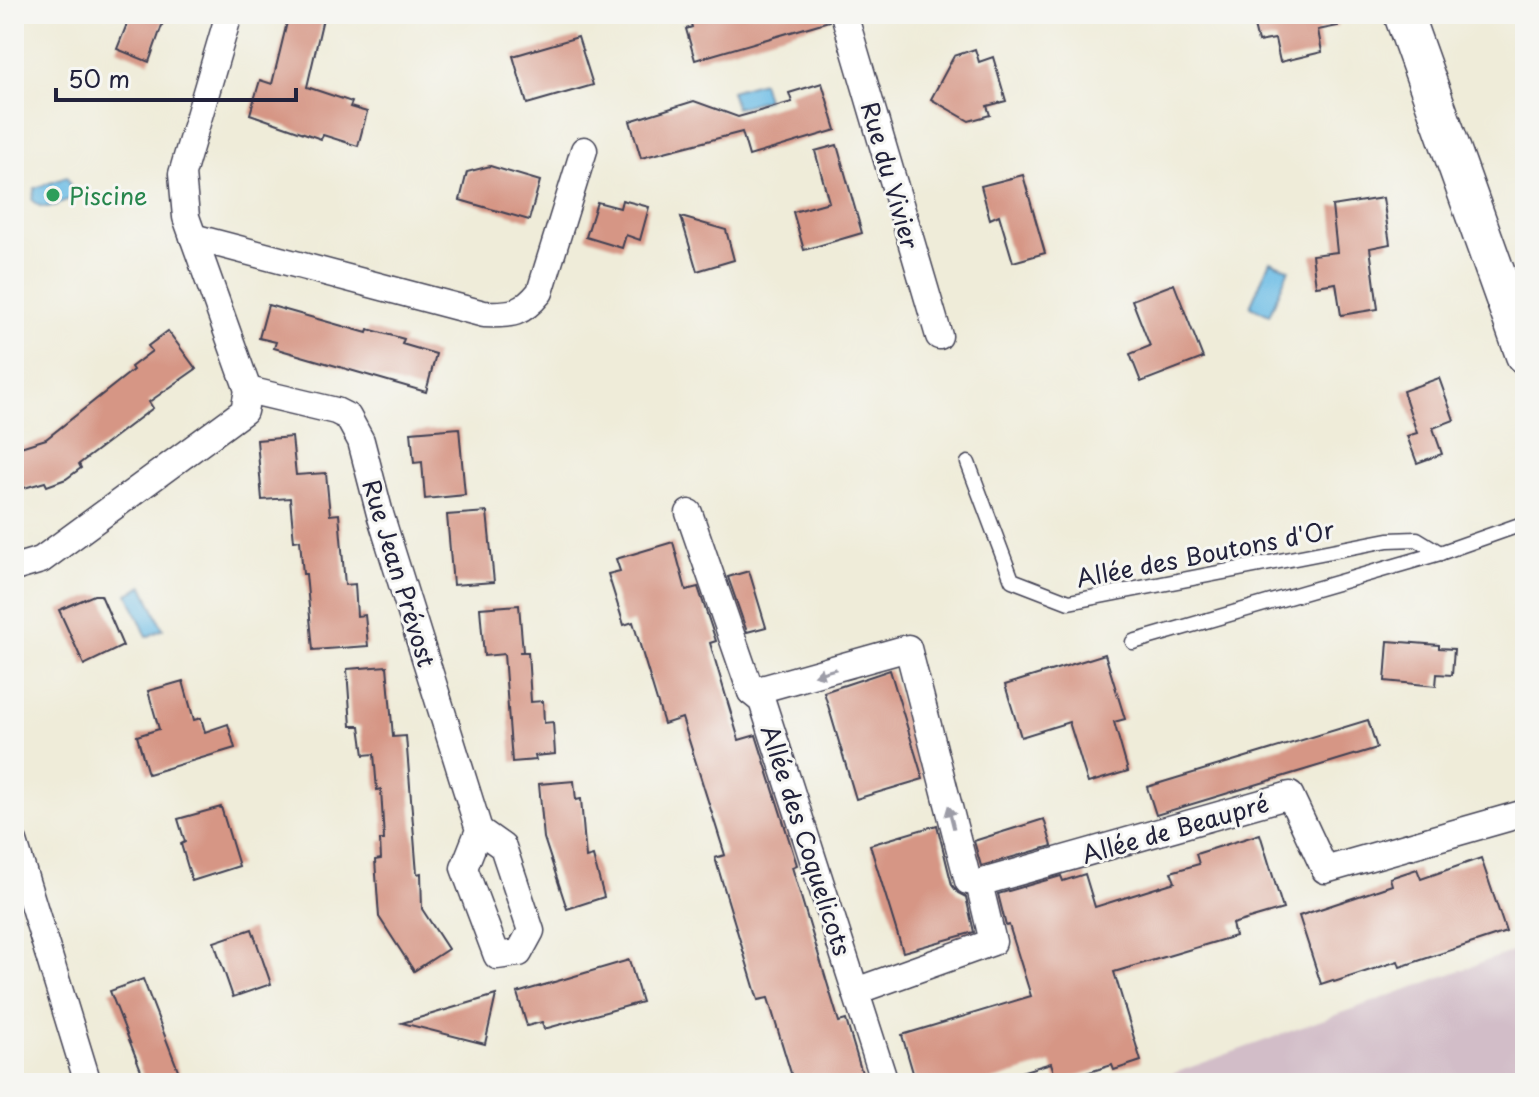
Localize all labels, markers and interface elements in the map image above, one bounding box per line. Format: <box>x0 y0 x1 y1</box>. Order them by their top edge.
scale bar <box>56 52 296 102</box>
text: 50 m <box>68 60 130 96</box>
street label: Rue du Vivier <box>853 97 929 253</box>
place label: Piscine <box>69 177 148 213</box>
marker: Piscine <box>44 186 62 204</box>
street label: Rue Jean Prévost <box>354 475 446 671</box>
street label: Allée des Boutons d'Or <box>1073 510 1337 596</box>
one-way arrow <box>812 666 837 678</box>
street label: Allée des Coquelicots <box>753 720 861 960</box>
street label: Allée de Beaupré <box>1077 784 1273 872</box>
one-way arrow <box>944 804 956 829</box>

